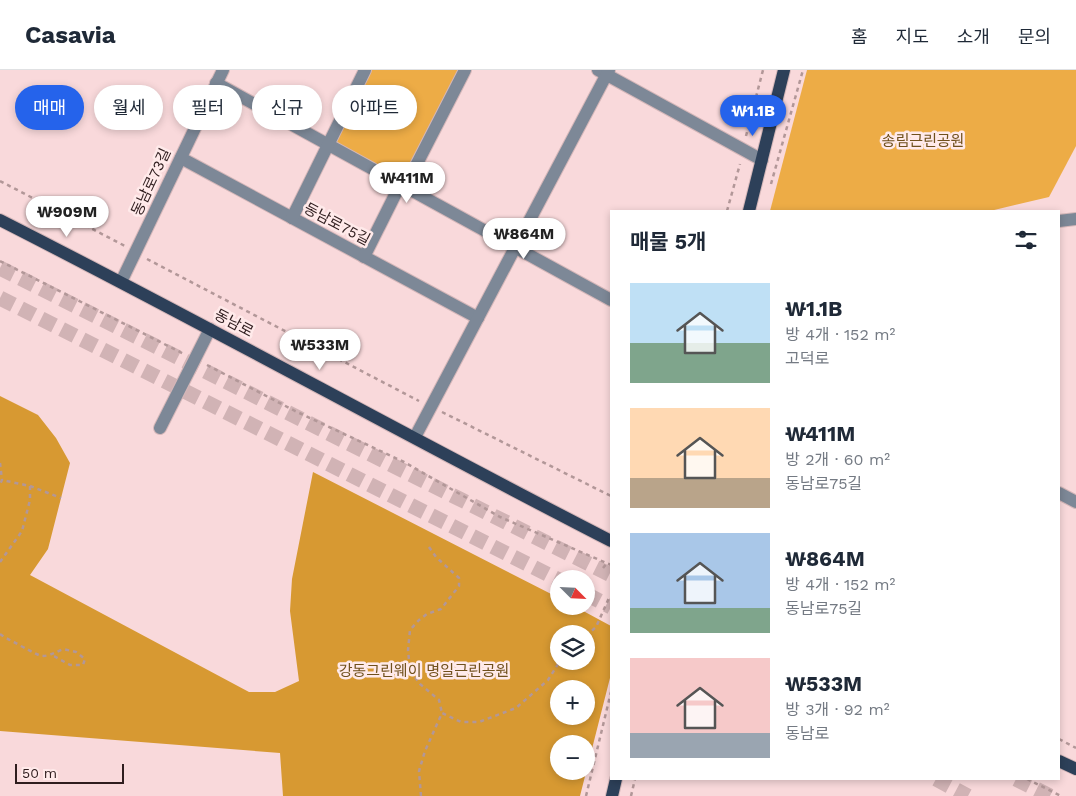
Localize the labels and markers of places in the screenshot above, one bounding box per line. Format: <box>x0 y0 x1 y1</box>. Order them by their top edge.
pin: ₩1.1B <box>718 94 788 137</box>
pin: ₩411M <box>372 162 442 204</box>
pin: ₩909M <box>32 196 102 238</box>
pin: ₩864M <box>489 218 559 260</box>
pin: ₩533M <box>285 328 355 371</box>

